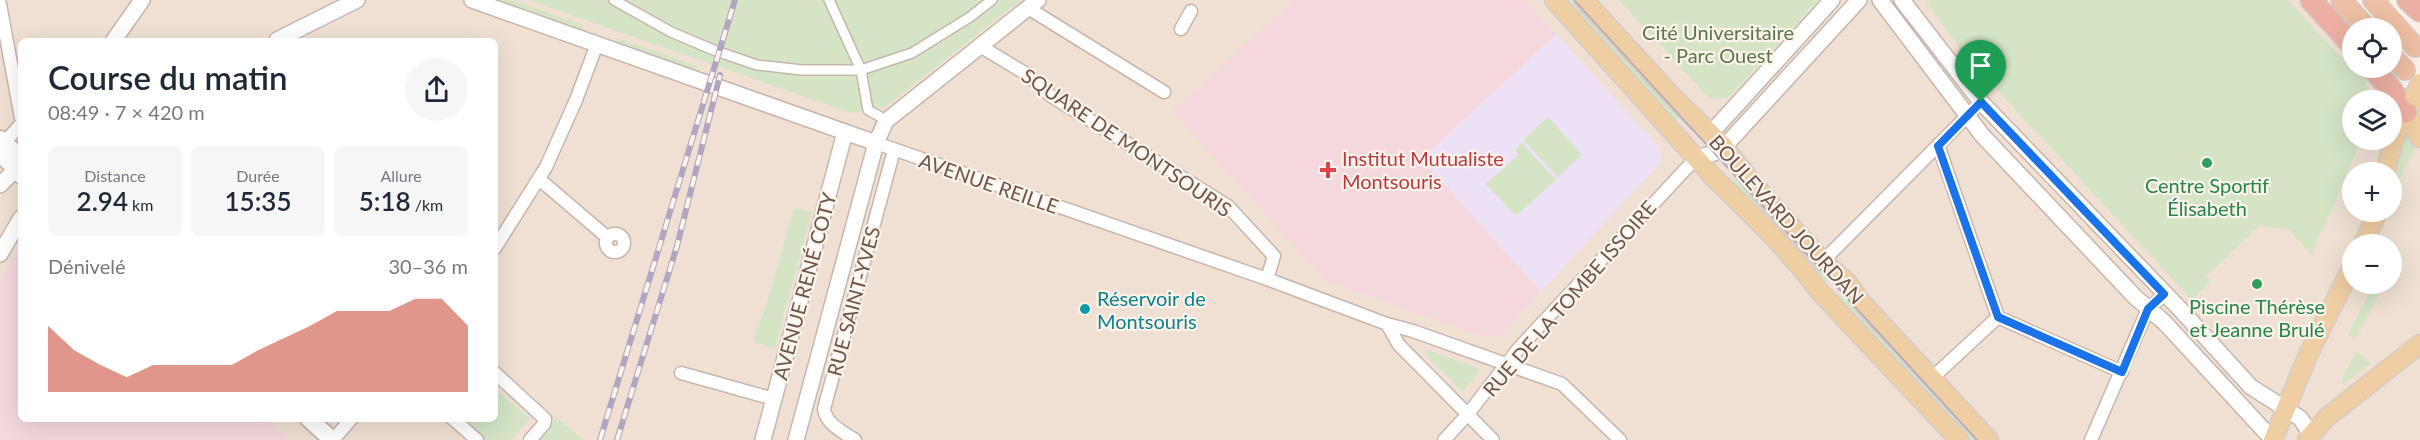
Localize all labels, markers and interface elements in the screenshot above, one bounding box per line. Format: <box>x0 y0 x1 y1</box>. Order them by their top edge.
map controls <box>2342 18 2402 294</box>
button: locate <box>2342 18 2402 78</box>
park label: Cité Universitaire - Parc Ouest <box>1642 20 1794 67</box>
pin <box>1955 40 2006 102</box>
icon: arrive <box>1964 49 1997 82</box>
text: Course du matin <box>48 57 288 97</box>
button: share <box>405 58 468 121</box>
street label: SQUARE DE MONTSOURIS <box>1017 63 1237 221</box>
button: layers <box>2342 90 2402 150</box>
text: 08:49 · 7 × 420 m <box>48 100 205 124</box>
street label: BOULEVARD JOURDAN <box>1705 130 1869 308</box>
place label: Institut Mutualiste Montsouris <box>1342 146 1504 193</box>
street label: AVENUE REILLE <box>916 148 1062 218</box>
marker: Centre Sportif Élisabeth <box>2200 156 2214 170</box>
marker: Institut Mutualiste Montsouris <box>1319 161 1337 179</box>
button: + <box>2342 162 2402 222</box>
text: Distance <box>84 166 146 185</box>
text: Durée <box>236 166 280 185</box>
text: Allure <box>380 166 422 185</box>
place label: Centre Sportif Élisabeth <box>2145 173 2269 220</box>
text: 2.94 <box>77 185 128 217</box>
text: 15:35 <box>225 185 291 217</box>
text: 5:18 <box>359 185 411 217</box>
street label: AVENUE RENÉ COTY <box>767 189 841 382</box>
text: km <box>128 195 153 214</box>
text: /km <box>411 195 443 214</box>
street label: RUE DE LA TOMBE ISSOIRE <box>1477 195 1661 401</box>
street label: RUE SAINT-YVES <box>821 224 885 378</box>
button: − <box>2342 234 2402 294</box>
text: Dénivelé <box>48 254 125 278</box>
text: 30–36 m <box>388 254 468 278</box>
marker: Piscine Thérèse et Jeanne Brulé <box>2250 277 2264 291</box>
place label: Réservoir de Montsouris <box>1097 286 1206 333</box>
place label: Piscine Thérèse et Jeanne Brulé <box>2189 294 2325 341</box>
marker: Réservoir de Montsouris <box>1078 302 1092 316</box>

